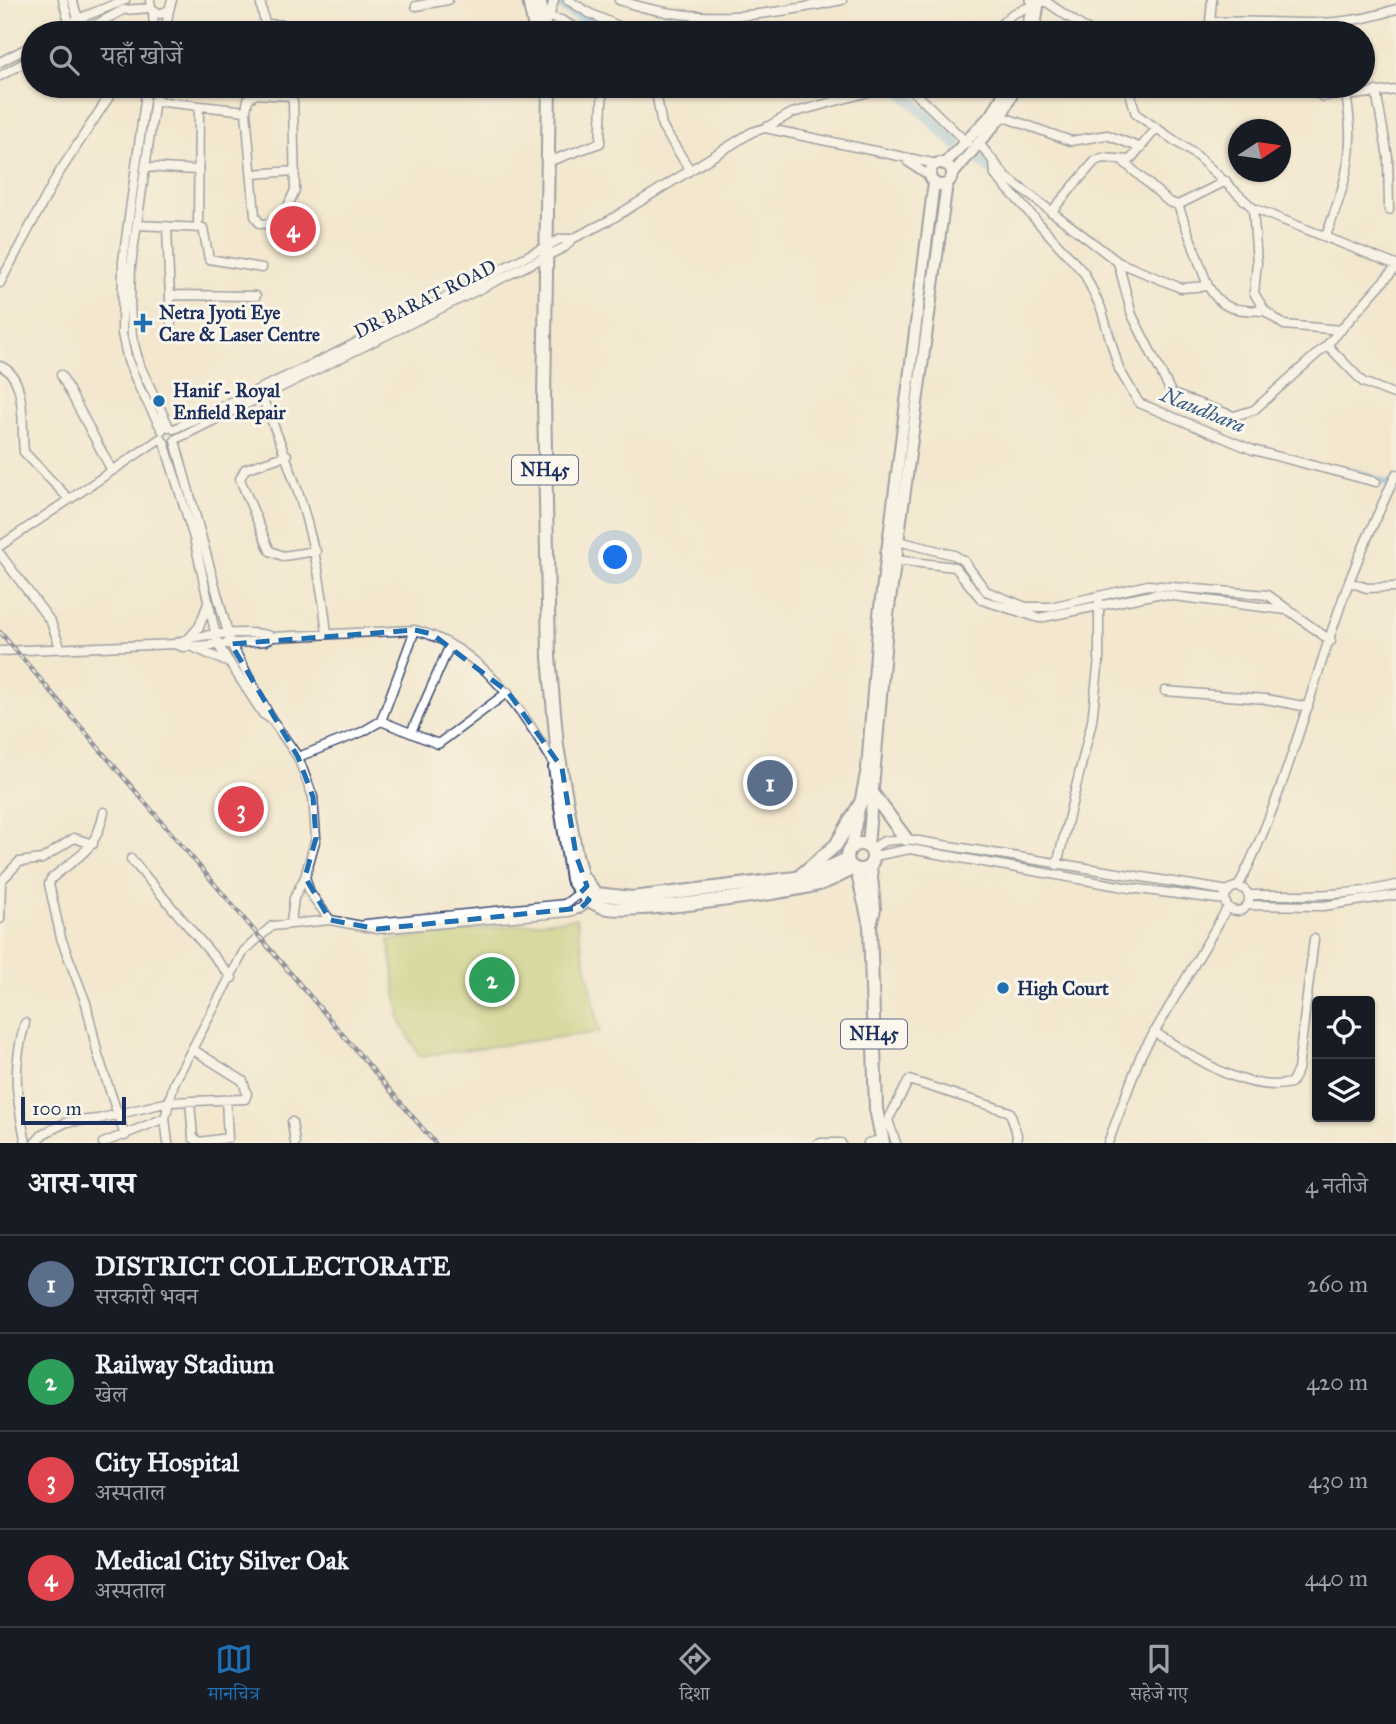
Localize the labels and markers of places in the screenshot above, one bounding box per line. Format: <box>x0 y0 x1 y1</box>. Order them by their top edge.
pin: 4 <box>270 203 316 255</box>
place label: Netra Jyoti Eye Care & Laser Centre <box>159 301 320 346</box>
marker: Netra Jyoti Eye Care & Laser Centre <box>133 313 153 333</box>
place label: Hanif - Royal Enfield Repair <box>173 379 286 425</box>
marker: Hanif - Royal Enfield Repair <box>151 393 167 409</box>
pin: 1 <box>747 757 793 809</box>
pin: 3 <box>218 783 264 835</box>
pin: 2 <box>469 954 515 1006</box>
place label: High Court <box>1017 977 1109 1001</box>
marker: High Court <box>995 980 1011 996</box>

